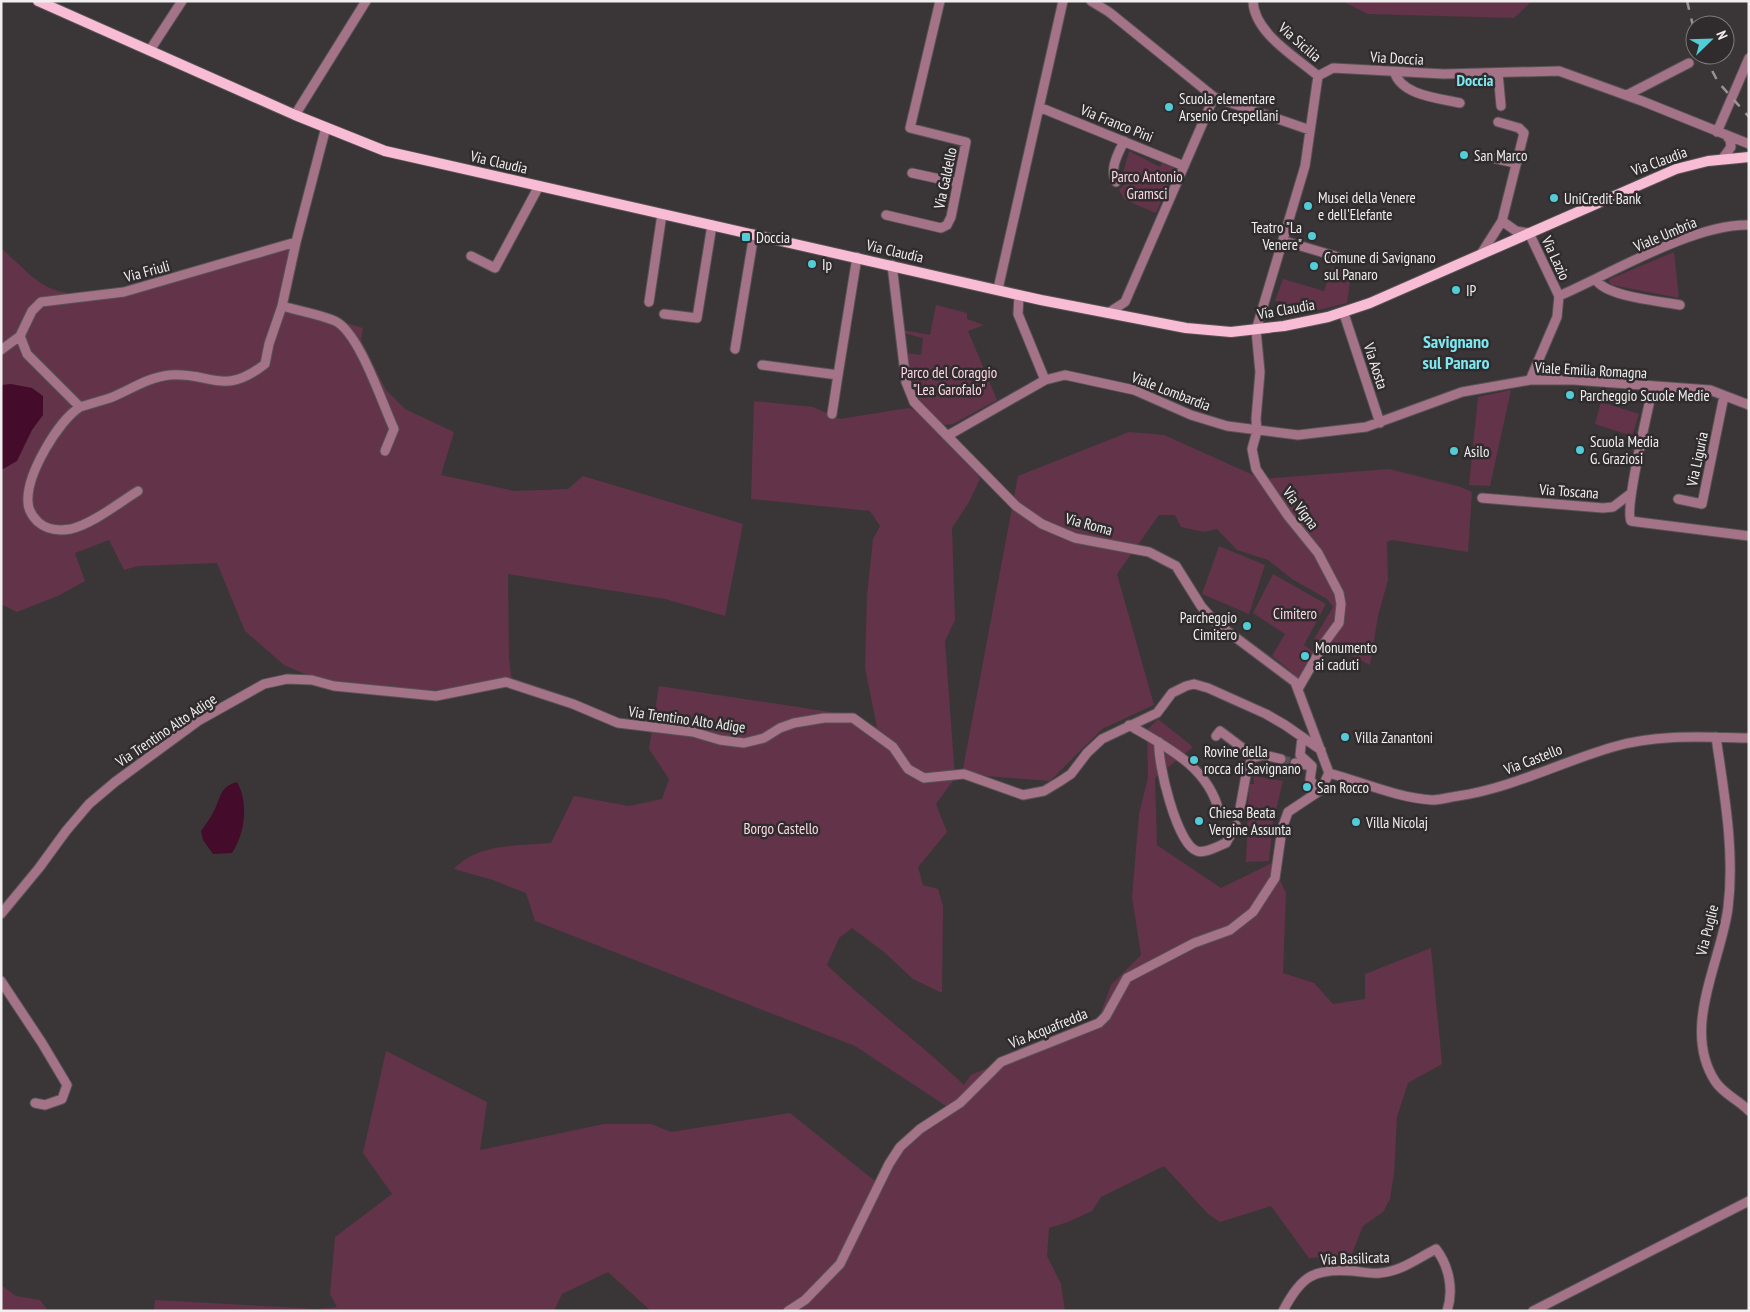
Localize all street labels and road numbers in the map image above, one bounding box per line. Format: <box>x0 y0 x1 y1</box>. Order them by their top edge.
street label: Via Sicilia <box>1274 18 1325 66</box>
street label: Via Doccia <box>1369 47 1424 69</box>
street label: Via Franco Pini <box>1077 99 1156 146</box>
street label: Via Claudia <box>1628 142 1690 180</box>
street label: Via Galdello <box>929 145 961 211</box>
street label: Via Claudia <box>468 146 529 178</box>
street label: Viale Umbria <box>1630 212 1699 256</box>
street label: Via Lazio <box>1537 232 1574 283</box>
street label: Via Claudia <box>864 235 925 267</box>
street label: Via Friuli <box>121 256 172 286</box>
street label: Via Claudia <box>1255 295 1316 324</box>
street label: Via Aosta <box>1359 339 1392 392</box>
street label: Viale Emilia Romagna <box>1533 358 1648 382</box>
street label: Viale Lombardia <box>1128 367 1213 415</box>
street label: Via Liguria <box>1682 430 1712 489</box>
street label: Via Toscana <box>1538 479 1599 503</box>
street label: Via Vigna <box>1278 482 1323 533</box>
street label: Via Roma <box>1062 508 1115 539</box>
street label: Via Trentino Alto Adige <box>111 689 220 771</box>
street label: Via Trentino Alto Adige <box>626 701 747 737</box>
street label: Via Castello <box>1500 739 1565 779</box>
street label: Via Puglie <box>1691 903 1722 958</box>
street label: Via Acquafredda <box>1005 1004 1090 1053</box>
street label: Via Basilicata <box>1319 1247 1390 1269</box>

